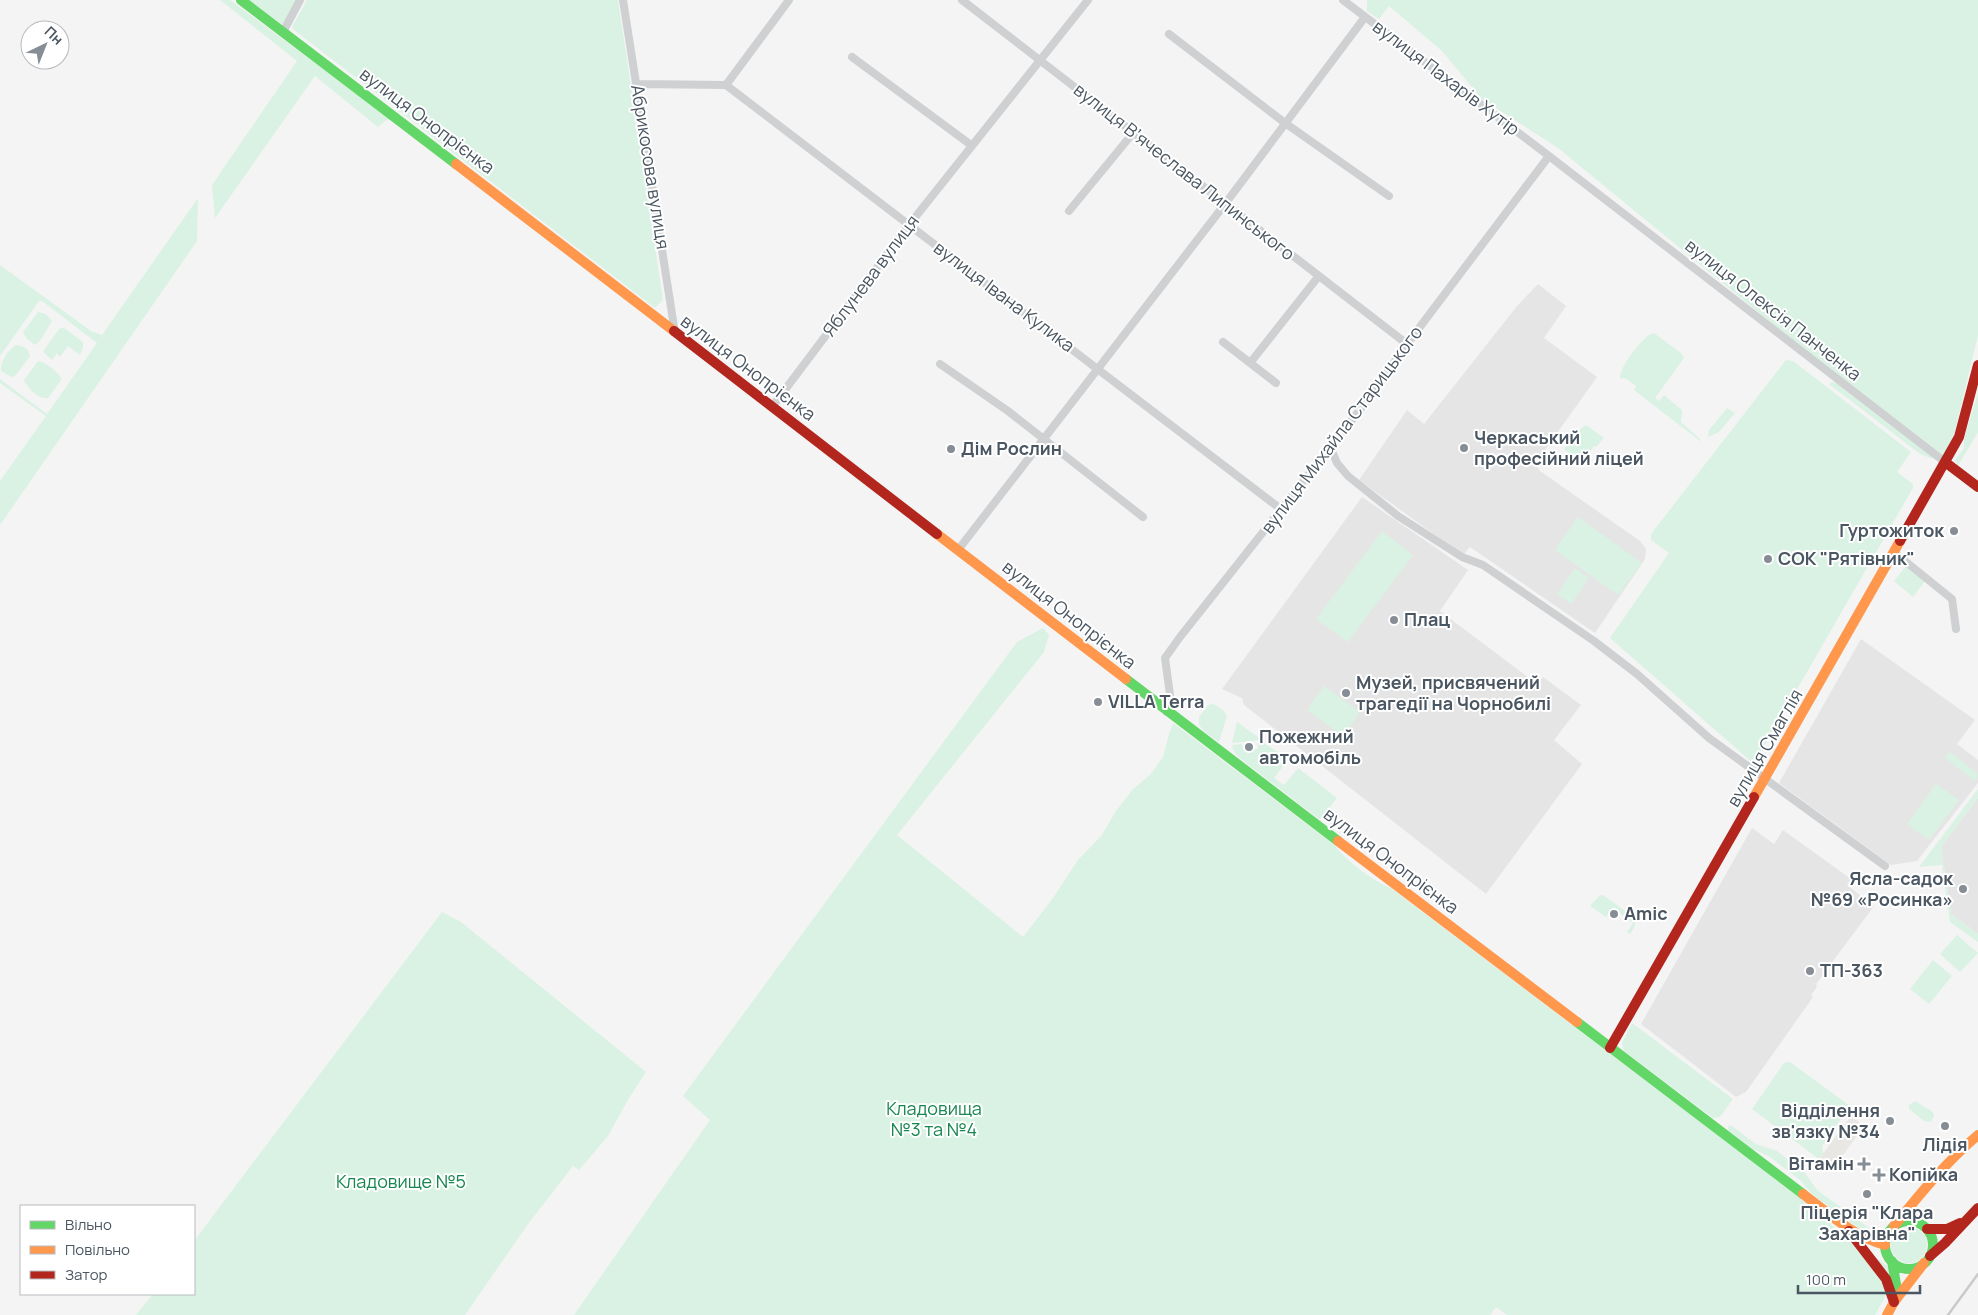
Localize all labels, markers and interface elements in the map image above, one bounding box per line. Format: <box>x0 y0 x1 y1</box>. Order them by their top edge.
street label: вулиця Пахарів Хутір <box>1368 14 1525 140</box>
north arrow <box>20 20 70 70</box>
text: Пн <box>41 22 68 49</box>
street label: вулиця Онопрієнка <box>355 62 500 179</box>
street label: вулиця Вʼячеслава Липинського <box>1069 77 1300 265</box>
street label: Абрикосова вулиця <box>626 83 676 251</box>
street label: Яблунева вулиця <box>817 210 924 341</box>
street label: вулиця Олексія Панченка <box>1681 233 1867 385</box>
street label: вулиця Івана Кулика <box>929 235 1080 357</box>
street label: вулиця Онопрієнка <box>676 309 821 426</box>
street label: вулиця Михайла Старицького <box>1255 321 1427 538</box>
place label: Черкаський професійний ліцей <box>1474 425 1644 470</box>
place label: Дім Рослин <box>961 436 1062 460</box>
marker: Черкаський професійний ліцей <box>1458 442 1470 454</box>
marker: Дім Рослин <box>945 443 957 455</box>
place label: Гуртожиток <box>1839 518 1945 542</box>
marker: Гуртожиток <box>1948 525 1960 537</box>
place label: СОК "Рятівник" <box>1778 546 1915 570</box>
marker: СОК "Рятівник" <box>1762 553 1774 565</box>
street label: вулиця Онопрієнка <box>998 555 1141 674</box>
place label: Плац <box>1404 607 1450 631</box>
marker: Плац <box>1388 614 1400 626</box>
place label: Музей, присвячений трагедії на Чорнобилі <box>1356 670 1551 715</box>
street label: вулиця Смаглія <box>1721 684 1808 811</box>
marker: Музей, присвячений трагедії на Чорнобилі <box>1340 687 1352 699</box>
place label: VILLA Terra <box>1108 689 1204 713</box>
marker: VILLA Terra <box>1092 696 1104 708</box>
place label: Пожежний автомобіль <box>1259 724 1361 769</box>
marker: Пожежний автомобіль <box>1243 741 1255 753</box>
street label: вулиця Онопрієнка <box>1319 802 1464 919</box>
place label: Ясла-садок №69 «Росинка» <box>1811 866 1954 911</box>
marker: Ясла-садок №69 «Росинка» <box>1957 883 1969 895</box>
place label: Amic <box>1624 901 1668 925</box>
marker: Amic <box>1608 908 1620 920</box>
place label: ТП-363 <box>1820 958 1883 982</box>
marker: ТП-363 <box>1804 965 1816 977</box>
park label: Кладовища №3 та №4 <box>886 1096 982 1141</box>
place label: Відділення зв'язку №34 <box>1771 1098 1880 1143</box>
marker: Відділення зв'язку №34 <box>1884 1115 1896 1127</box>
marker: Лідія <box>1939 1120 1951 1132</box>
place label: Лідія <box>1922 1132 1968 1156</box>
place label: Вітамін <box>1789 1151 1854 1175</box>
marker: Вітамін <box>1858 1158 1870 1170</box>
place label: Копійка <box>1889 1162 1958 1186</box>
park label: Кладовище №5 <box>336 1169 466 1193</box>
marker: Копійка <box>1873 1169 1885 1181</box>
marker: Піцерія "Клара Захарівна" <box>1861 1188 1873 1200</box>
place label: Піцерія "Клара Захарівна" <box>1801 1200 1933 1245</box>
legend <box>20 1205 195 1295</box>
text: Вільно <box>65 1214 112 1235</box>
text: Повільно <box>65 1239 130 1260</box>
scale bar <box>1798 1262 1920 1294</box>
text: Затор <box>65 1264 108 1285</box>
text: 100 m <box>1806 1269 1846 1290</box>

